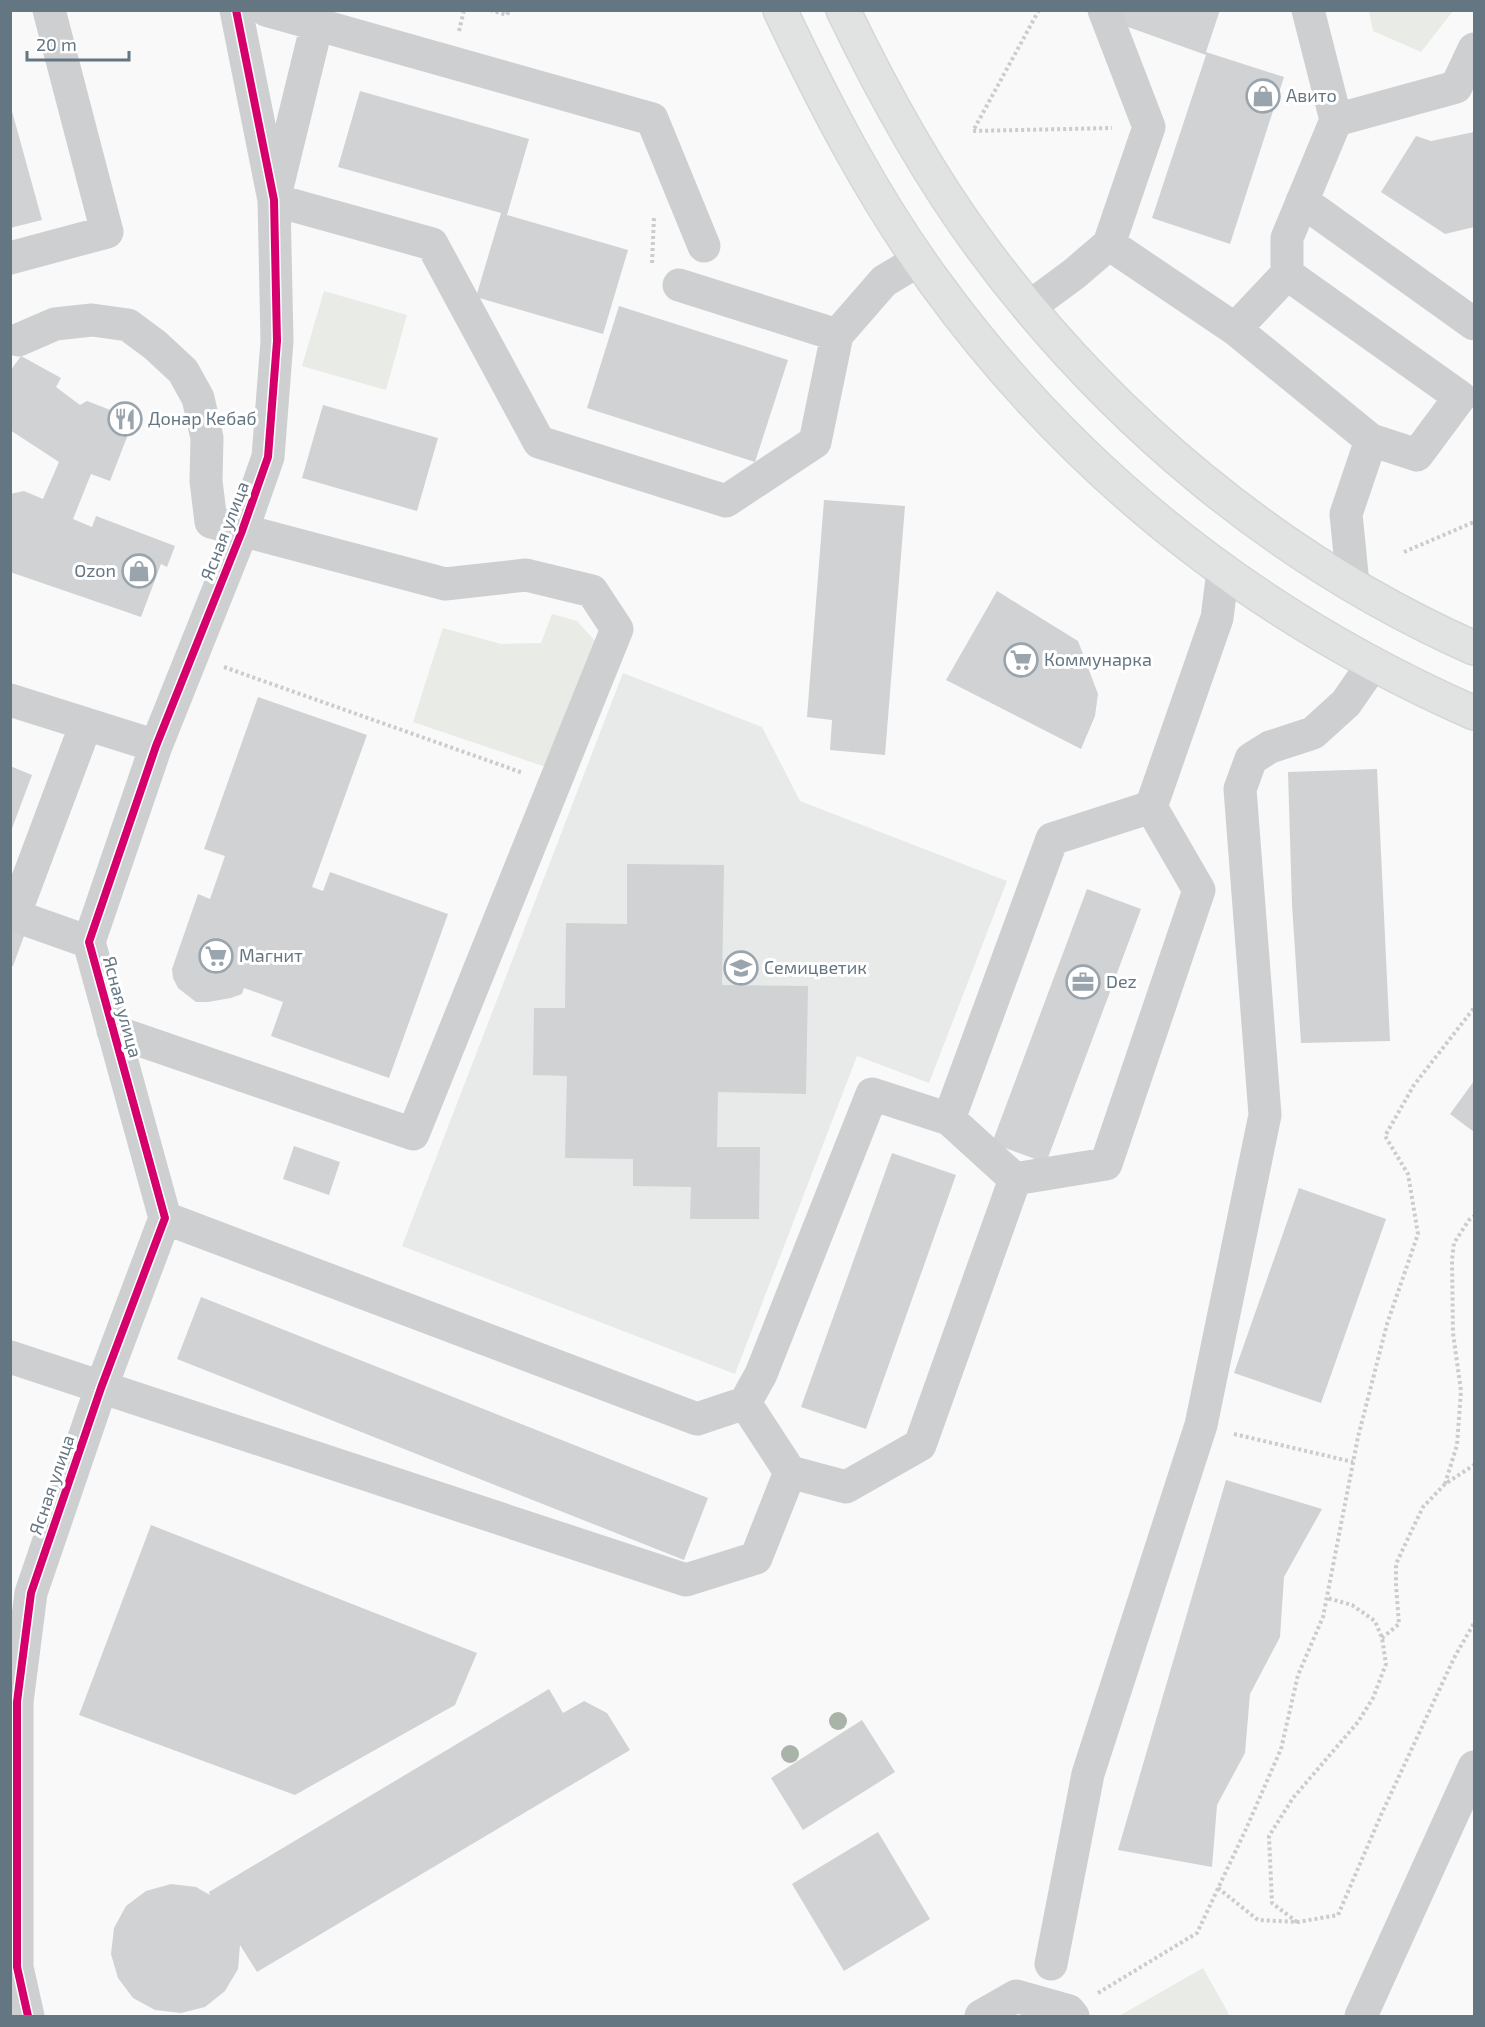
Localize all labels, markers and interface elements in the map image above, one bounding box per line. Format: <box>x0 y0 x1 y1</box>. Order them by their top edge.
scale bar <box>27 24 129 62</box>
text: 20 m <box>36 33 77 55</box>
shop icon: Авито <box>1245 78 1281 114</box>
place label: Авито <box>1286 84 1337 106</box>
restaurant icon: Донар Кебаб <box>107 401 143 437</box>
place label: Донар Кебаб <box>148 407 257 429</box>
street label: Ясная улица <box>195 478 253 583</box>
shop icon: Ozon <box>121 553 157 589</box>
place label: Ozon <box>74 559 116 581</box>
supermarket icon: Коммунарка <box>1003 642 1039 678</box>
place label: Коммунарка <box>1044 648 1152 670</box>
supermarket icon: Магнит <box>198 938 234 974</box>
place label: Магнит <box>239 944 303 966</box>
school or university icon: Семицветик <box>723 950 759 986</box>
street label: Ясная улица <box>99 953 147 1060</box>
place label: Семицветик <box>764 956 867 978</box>
office icon: Dez <box>1065 964 1101 1000</box>
place label: Dez <box>1106 970 1137 992</box>
street label: Ясная улица <box>24 1432 78 1538</box>

